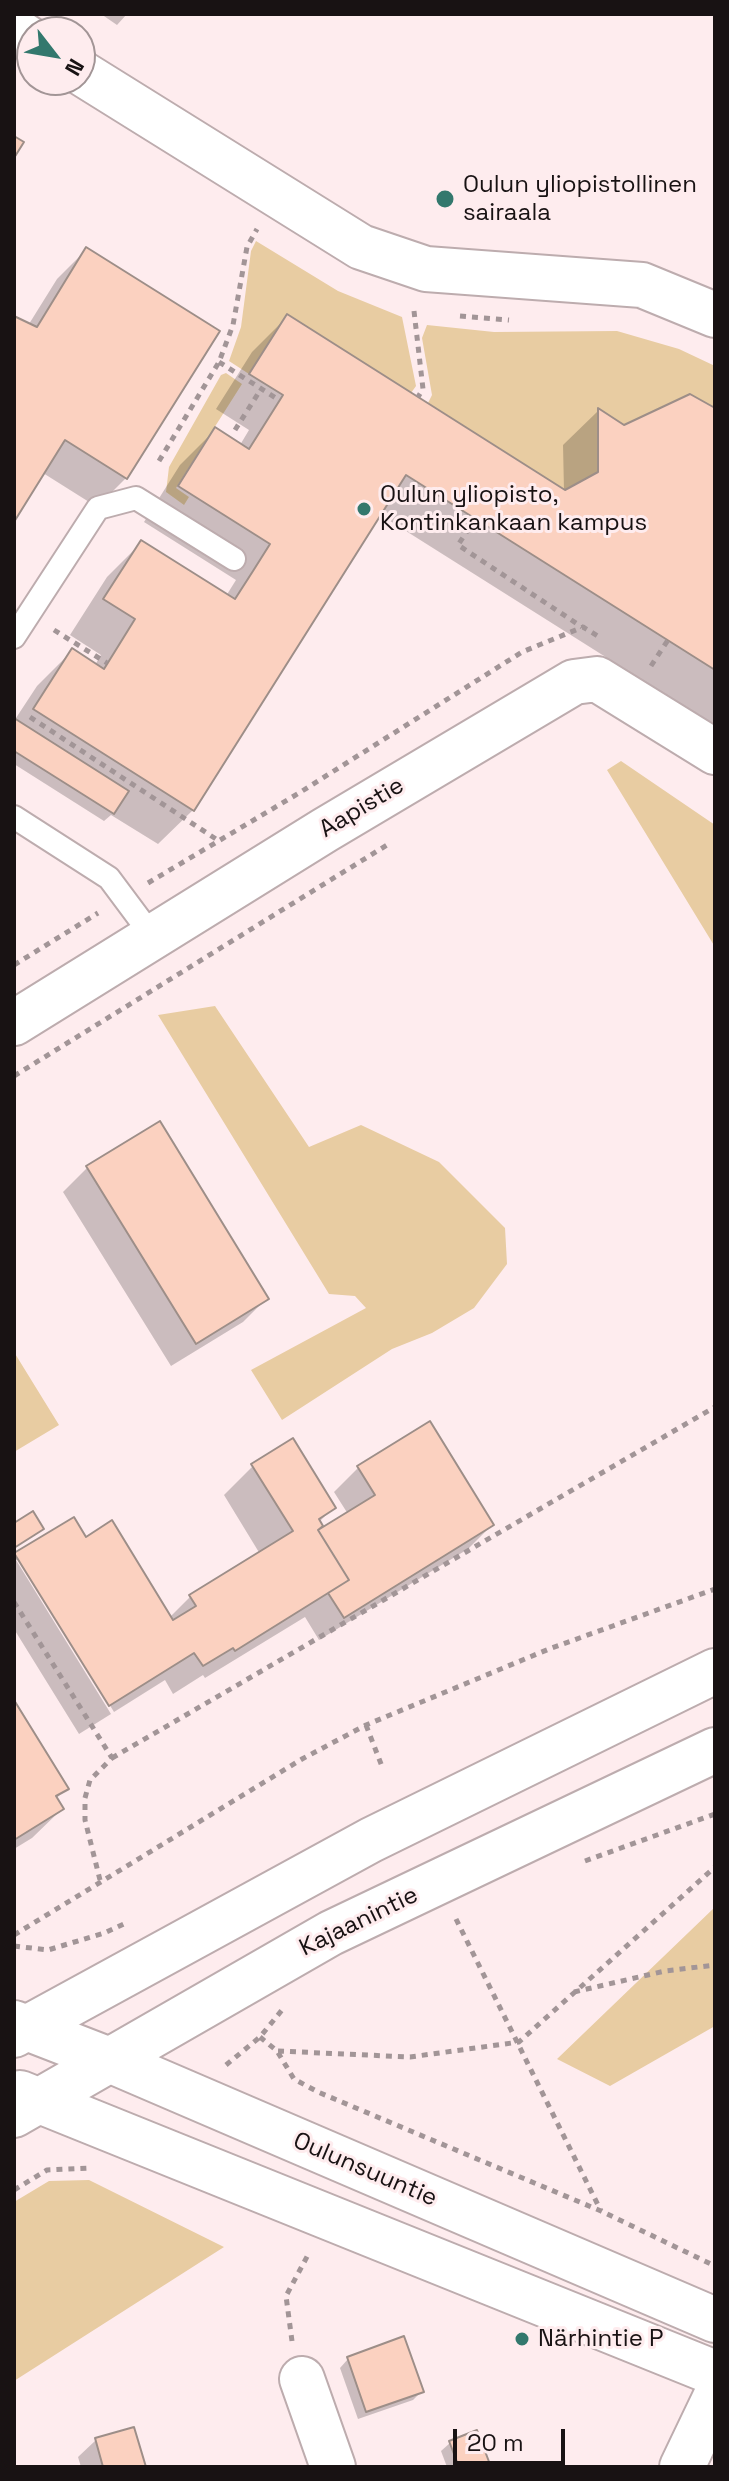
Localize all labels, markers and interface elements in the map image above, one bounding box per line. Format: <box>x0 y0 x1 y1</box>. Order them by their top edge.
north arrow <box>16 16 96 96</box>
text: N <box>59 54 91 81</box>
place label: Oulun yliopistollinen sairaala <box>463 171 697 227</box>
marker: Oulun yliopistollinen sairaala <box>434 188 456 210</box>
place label: Oulun yliopisto, Kontinkankaan kampus <box>380 481 647 537</box>
marker: Oulun yliopisto, Kontinkankaan kampus <box>355 500 373 518</box>
street label: Aapistie <box>314 772 410 844</box>
street label: Kajaanintie <box>295 1881 423 1963</box>
street label: Oulunsuuntie <box>289 2127 441 2213</box>
place label: Närhintie P <box>538 2325 663 2353</box>
marker: Närhintie P <box>513 2330 531 2348</box>
scale bar <box>457 2413 569 2463</box>
text: 20 m <box>467 2427 524 2458</box>

